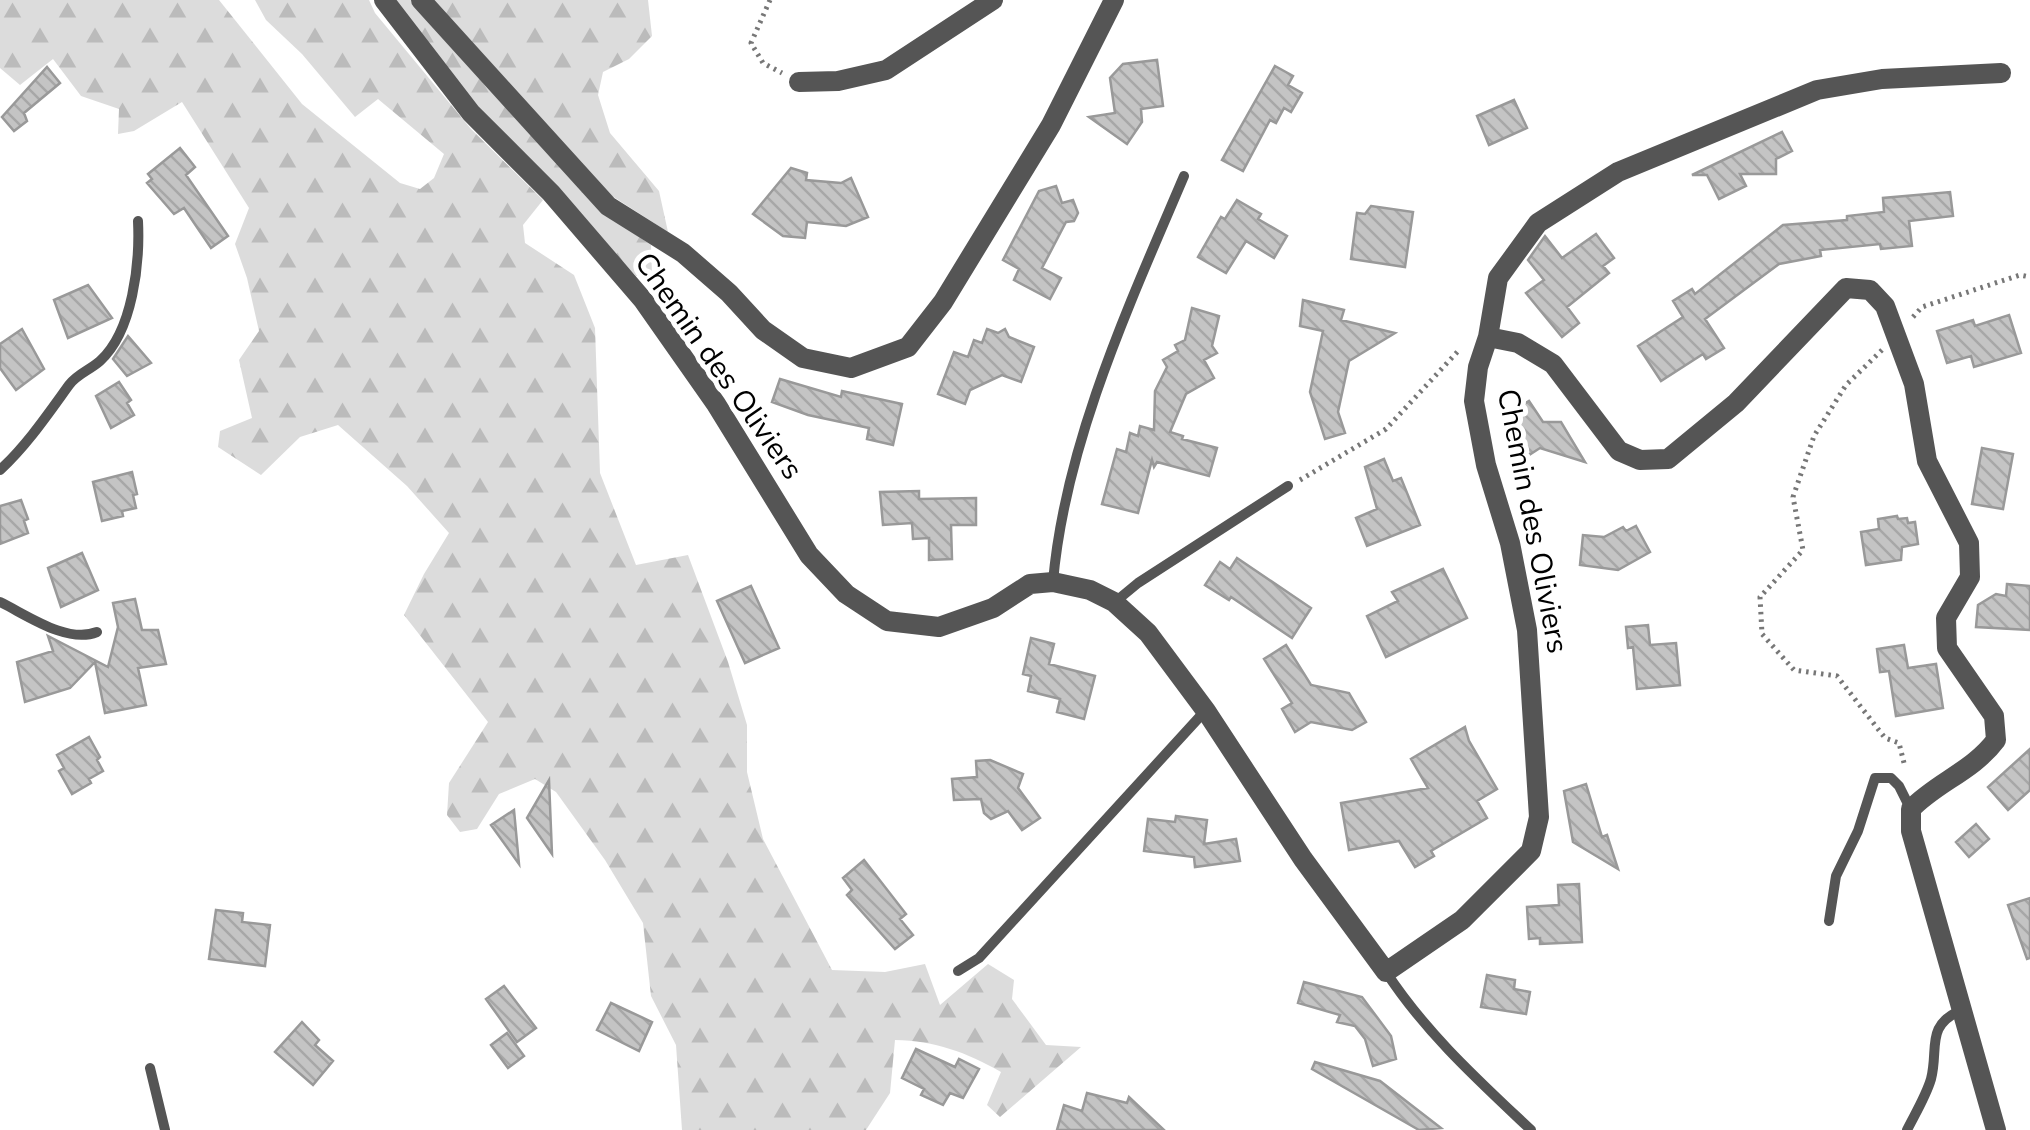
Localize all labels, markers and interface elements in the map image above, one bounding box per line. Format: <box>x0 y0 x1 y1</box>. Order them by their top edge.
street label: Chemin des Oliviers <box>625 245 812 488</box>
street label: Chemin des Oliviers <box>1487 385 1578 657</box>

